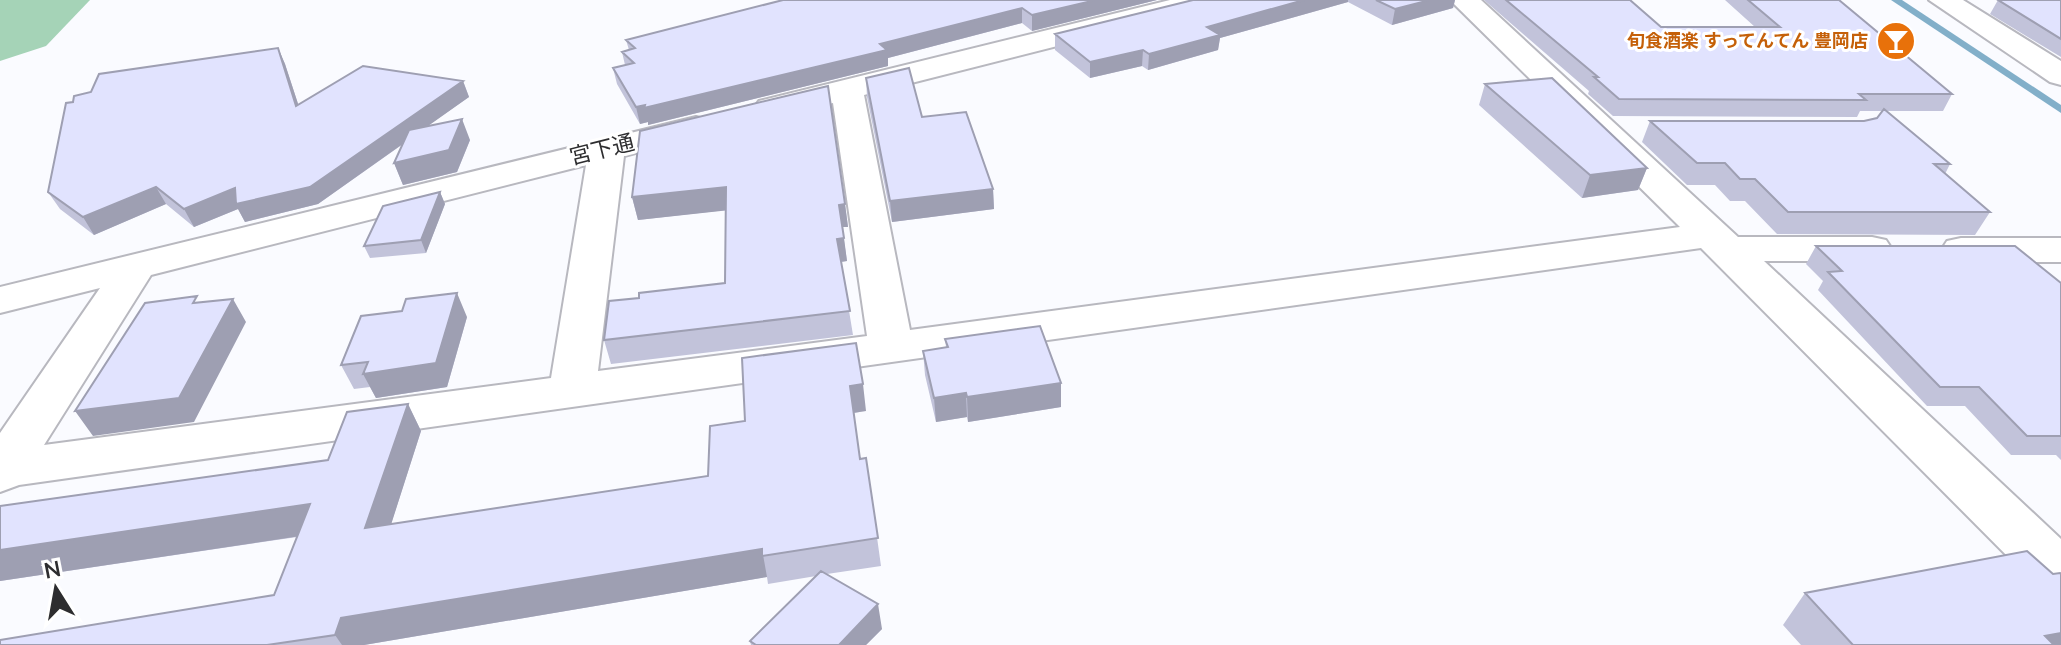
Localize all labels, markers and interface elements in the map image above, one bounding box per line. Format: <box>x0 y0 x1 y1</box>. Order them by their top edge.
bar icon: 旬食酒楽 すってんてん 豊岡店 <box>1875 20 1917 62</box>
place label: 旬食酒楽 すってんてん 豊岡店 <box>1627 29 1868 53</box>
street label: 宮下通 <box>566 127 638 173</box>
north arrow <box>16 549 96 629</box>
text: N <box>41 554 63 587</box>

